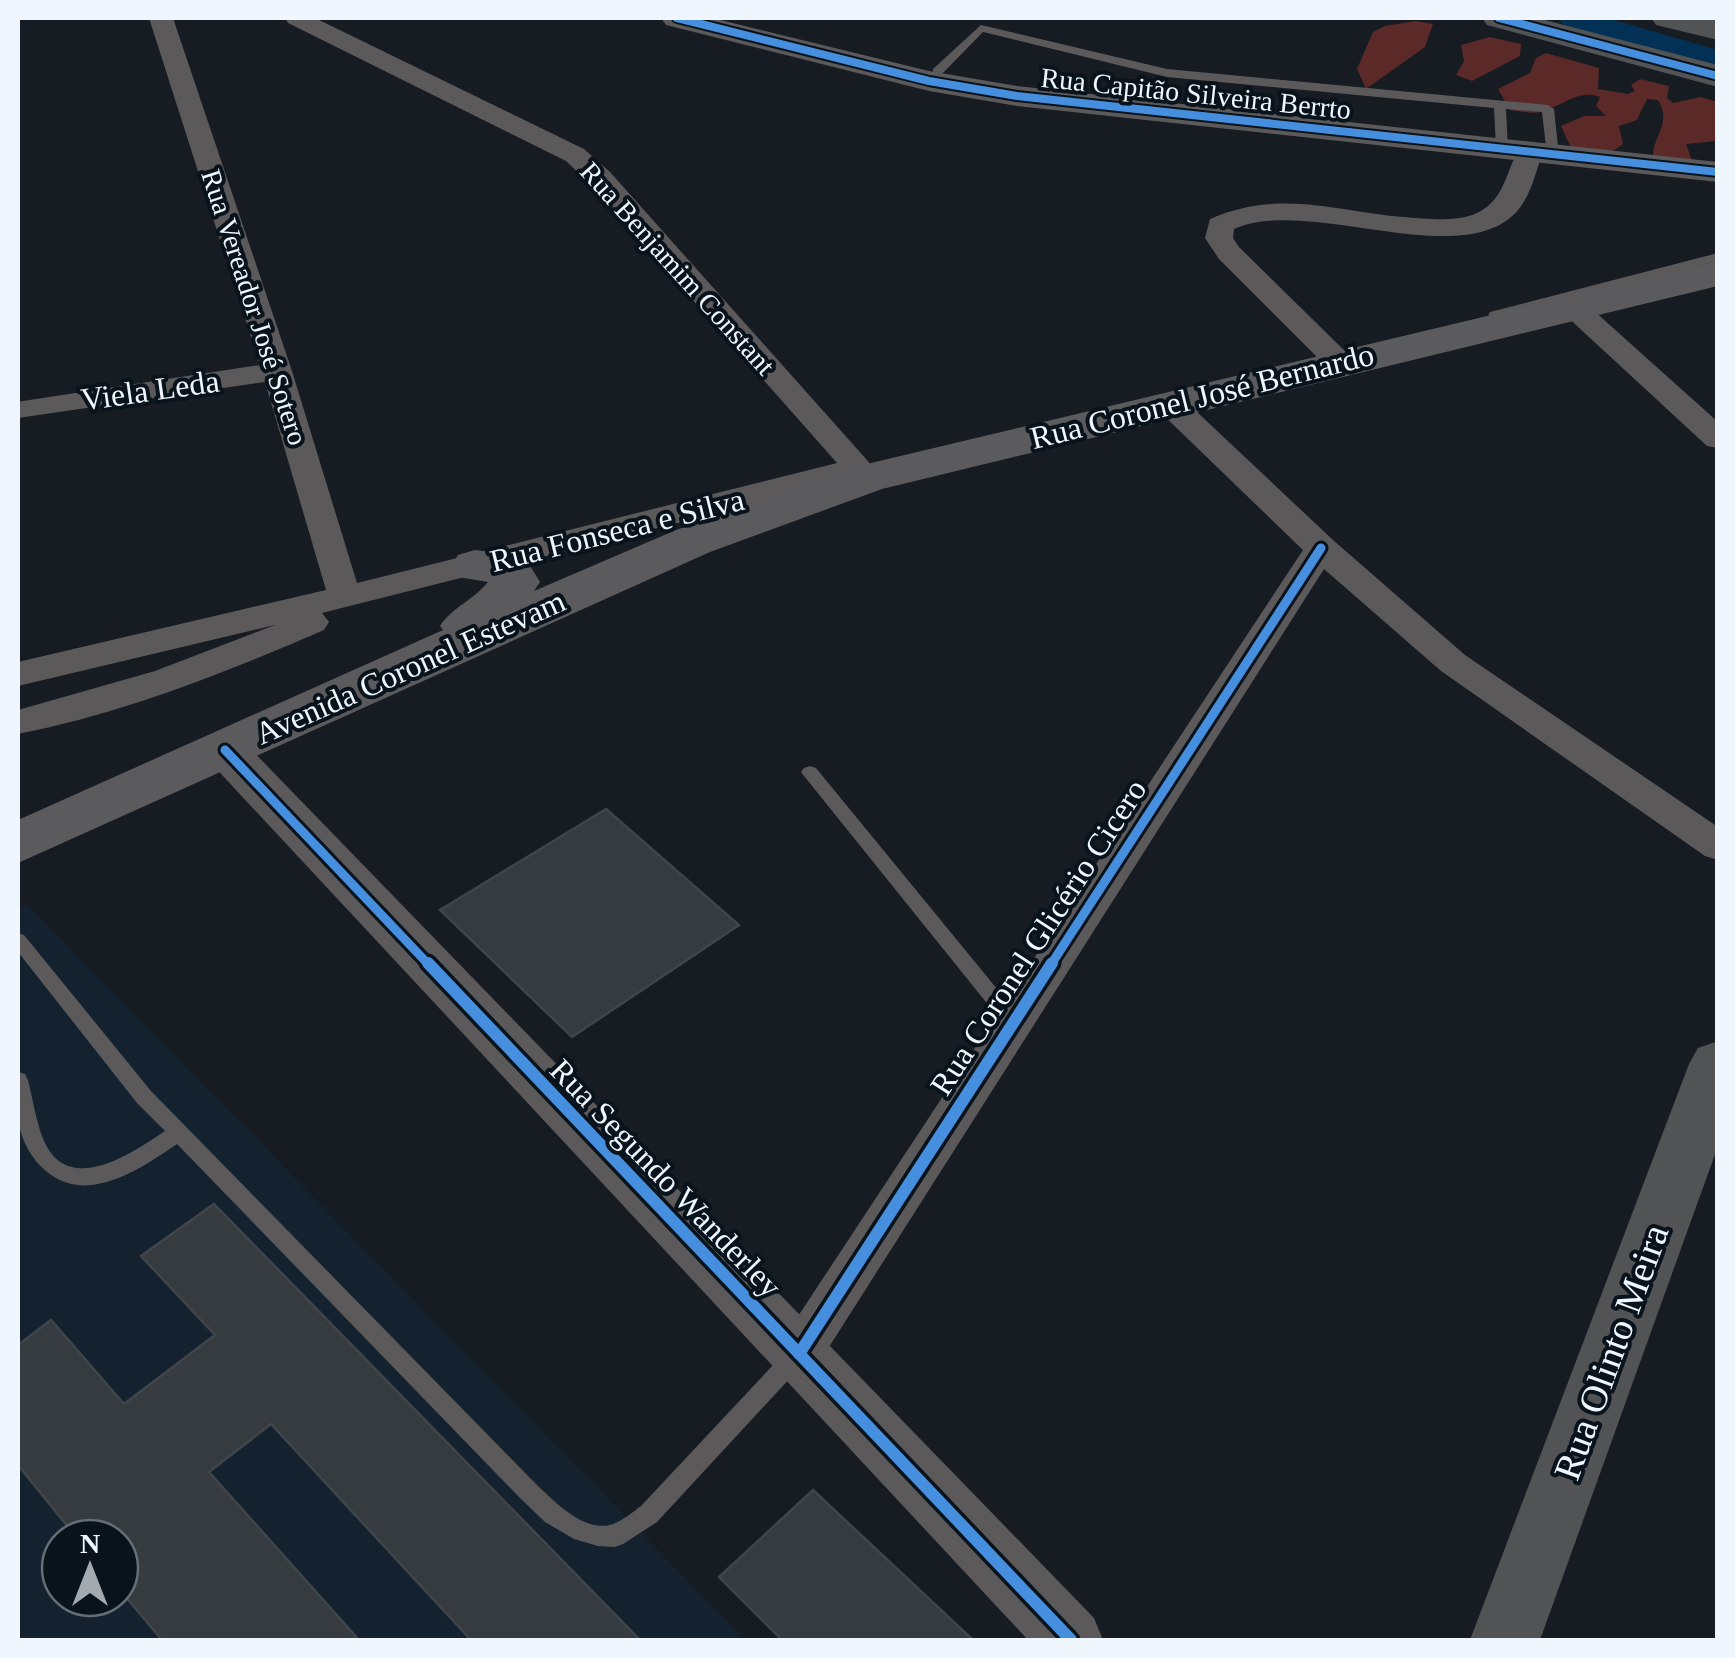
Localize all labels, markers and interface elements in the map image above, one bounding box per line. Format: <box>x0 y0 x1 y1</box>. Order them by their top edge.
street label: Rua Capitão Silveira Berrto <box>1039 62 1353 125</box>
street label: Rua Benjamim Constant <box>574 156 781 381</box>
street label: Rua Vereador José Sotero <box>195 165 314 449</box>
street label: Rua Coronel José Bernardo <box>1026 336 1378 456</box>
street label: Viela Leda <box>79 362 221 418</box>
street label: Rua Fonseca e Silva <box>486 481 748 579</box>
street label: Avenida Coronel Estevam <box>250 582 571 752</box>
street label: Rua Coronel Glicério Cicero <box>922 773 1154 1101</box>
street label: Rua Segundo Wanderley <box>543 1052 789 1304</box>
street label: Rua Olinto Meira <box>1545 1219 1677 1485</box>
north arrow <box>40 1518 140 1618</box>
text: N <box>80 1528 100 1559</box>

